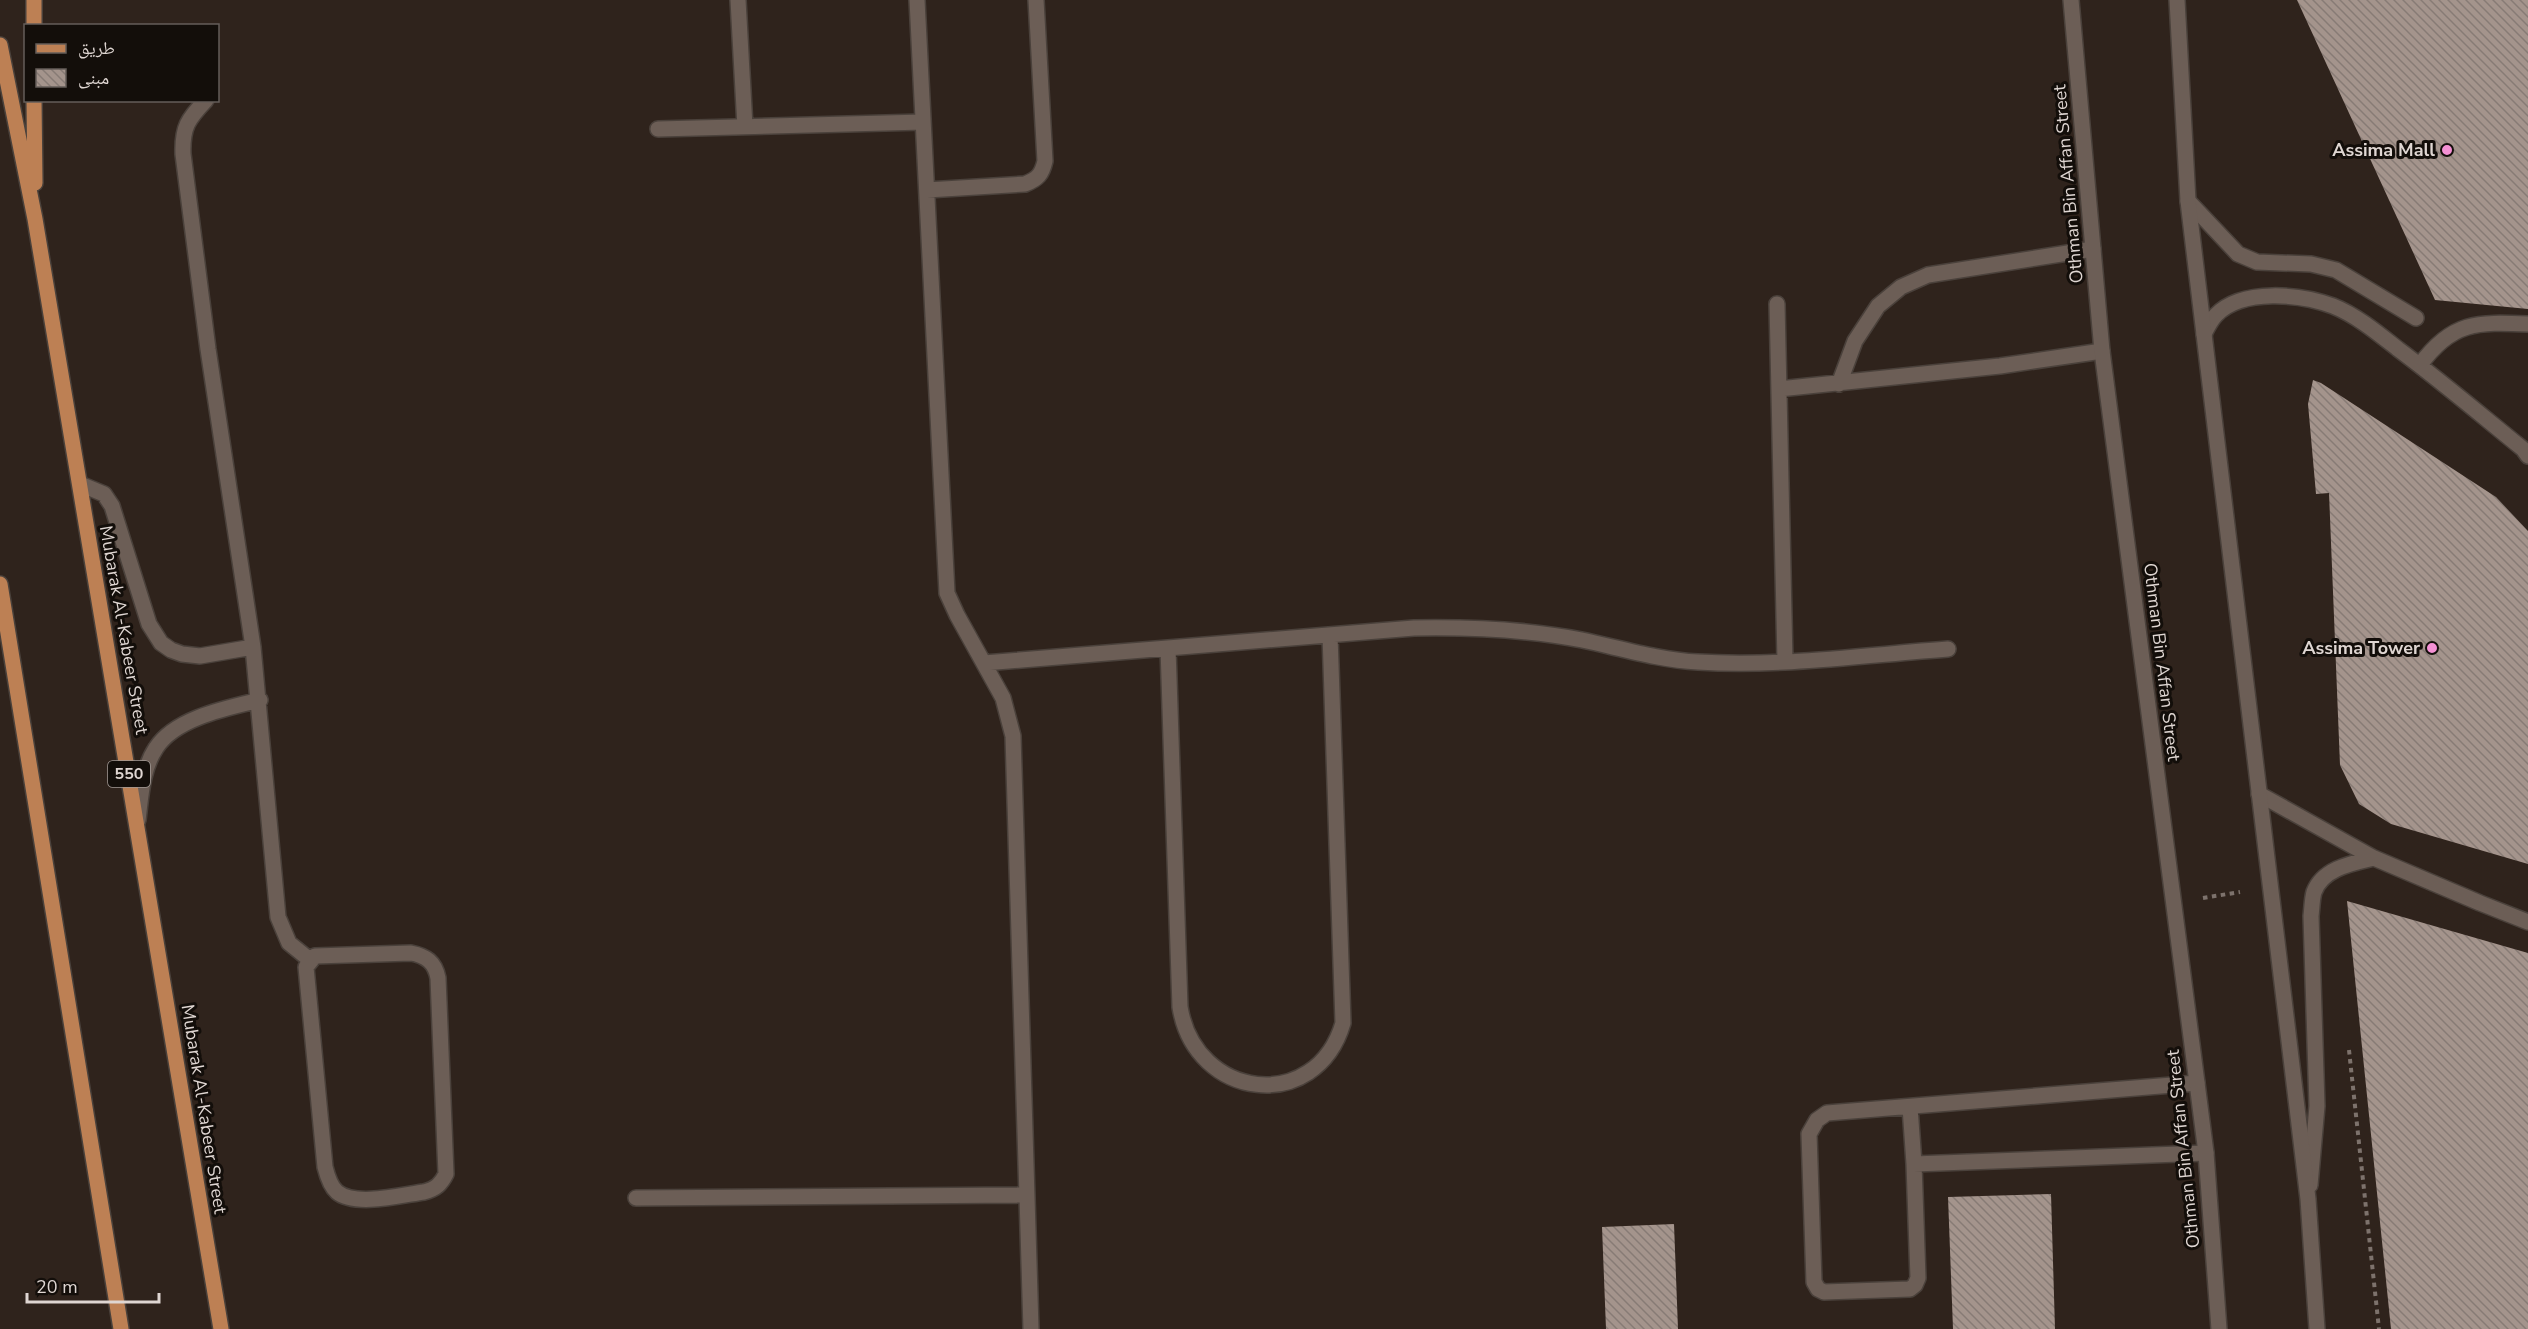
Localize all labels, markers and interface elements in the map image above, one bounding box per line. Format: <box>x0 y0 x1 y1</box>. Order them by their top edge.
legend <box>24 24 219 102</box>
text: طريق <box>78 36 115 60</box>
text: مبنى <box>78 66 109 90</box>
street label: Othman Bin Affan Street <box>2047 83 2089 284</box>
place label: Assima Mall <box>2332 138 2435 162</box>
marker: Assima Mall <box>2440 143 2454 157</box>
street label: Mubarak Al-Kabeer Street <box>94 524 154 737</box>
street label: Othman Bin Affan Street <box>2138 562 2186 763</box>
place label: Assima Tower <box>2302 636 2420 660</box>
marker: Assima Tower <box>2425 641 2439 655</box>
road number: 550 <box>108 761 150 787</box>
street label: Mubarak Al-Kabeer Street <box>176 1003 233 1216</box>
street label: Othman Bin Affan Street <box>2161 1048 2205 1249</box>
scale bar <box>27 1266 159 1304</box>
text: 20 m <box>36 1275 78 1299</box>

